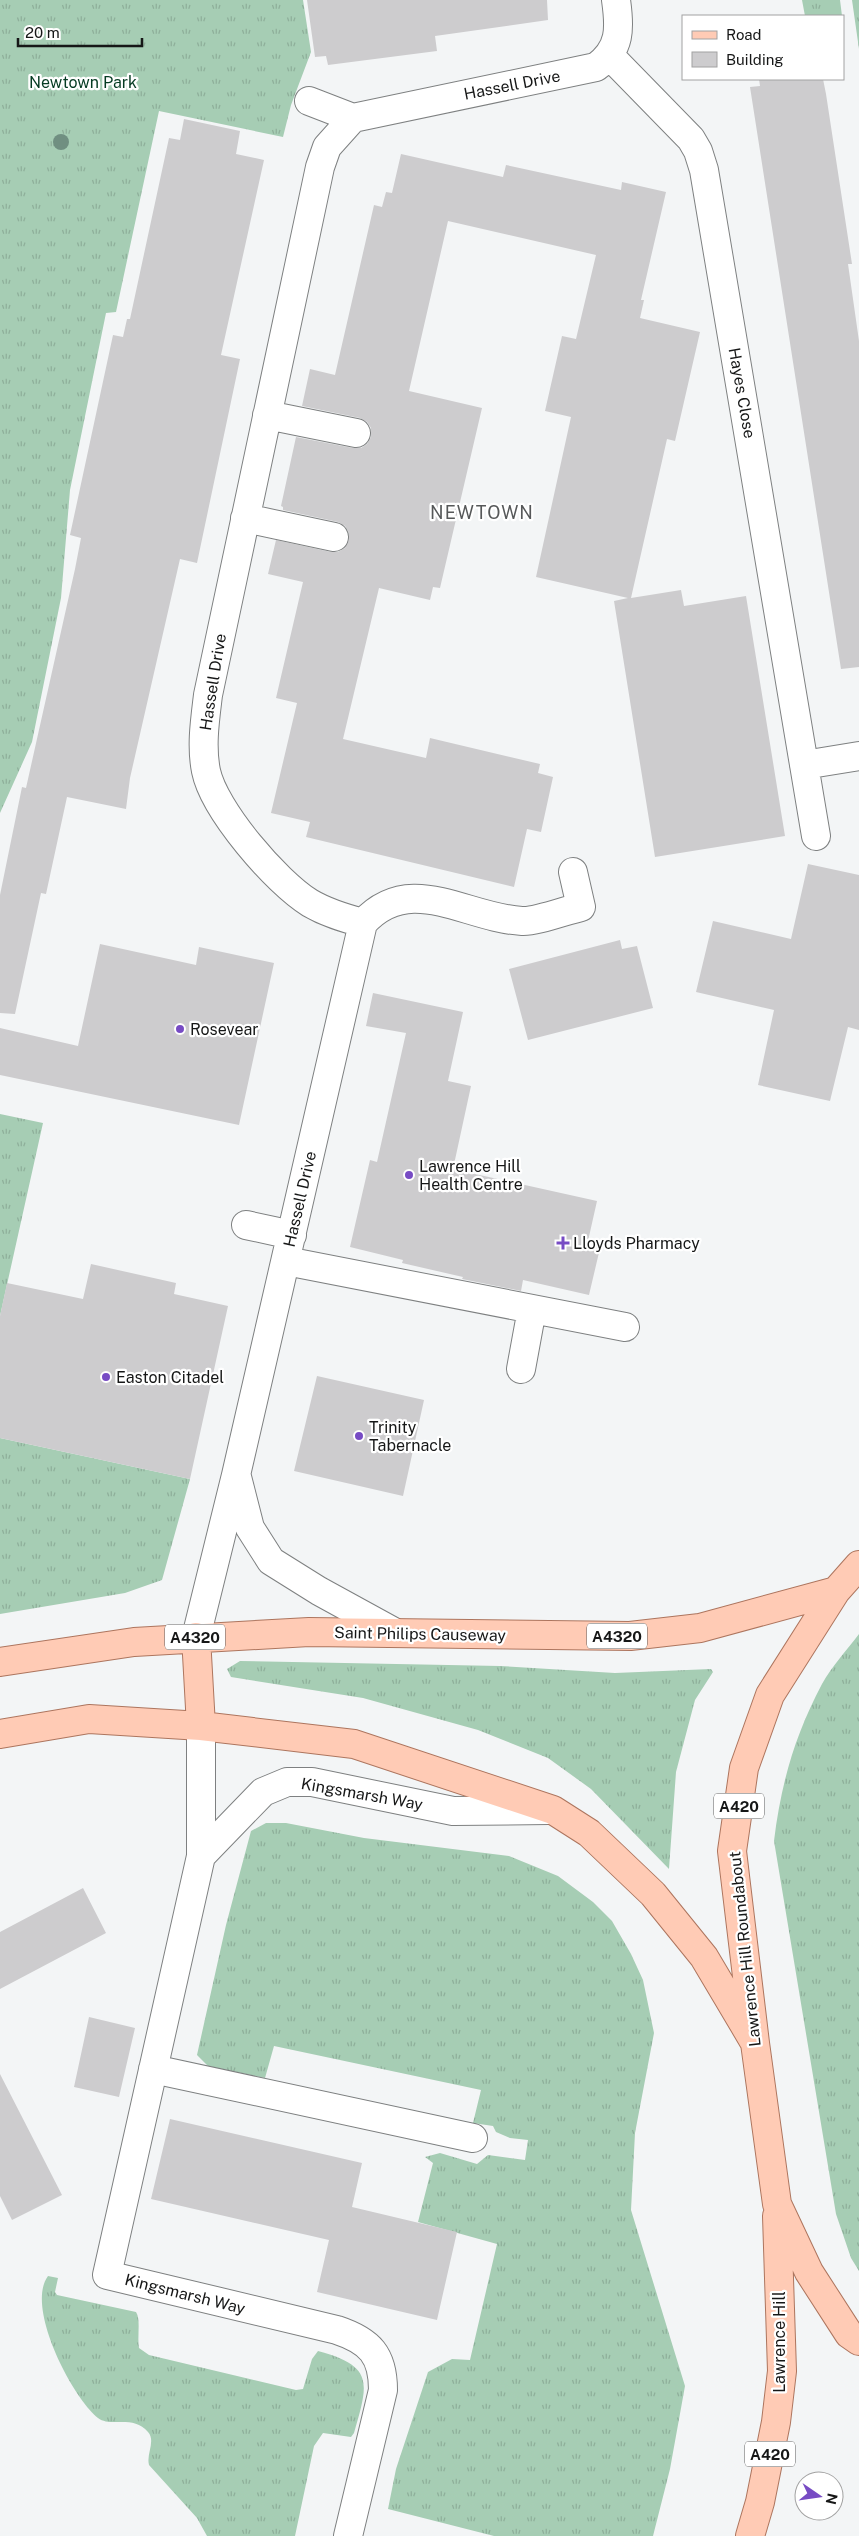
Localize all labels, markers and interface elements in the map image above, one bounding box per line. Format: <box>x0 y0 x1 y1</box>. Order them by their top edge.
scale bar <box>18 15 141 47</box>
legend <box>682 15 844 80</box>
text: 20 m <box>25 24 60 41</box>
text: Road <box>726 26 762 43</box>
text: Building <box>726 51 784 68</box>
street label: Hassell Drive <box>462 66 562 104</box>
park label: Newtown Park <box>29 73 137 92</box>
street label: Hayes Close <box>725 346 759 440</box>
district label: NEWTOWN <box>430 502 534 523</box>
street label: Hassell Drive <box>196 632 230 732</box>
place label: Rosevear <box>190 1020 259 1039</box>
marker: Rosevear <box>174 1023 186 1035</box>
street label: Hassell Drive <box>280 1149 320 1249</box>
place label: Lawrence Hill Health Centre <box>419 1157 523 1194</box>
marker: Lawrence Hill Health Centre <box>403 1169 415 1181</box>
place label: Lloyds Pharmacy <box>573 1234 700 1253</box>
marker: Lloyds Pharmacy <box>557 1237 569 1249</box>
place label: Easton Citadel <box>116 1368 224 1387</box>
marker: Easton Citadel <box>100 1371 112 1383</box>
place label: Trinity Tabernacle <box>369 1418 451 1455</box>
marker: Trinity Tabernacle <box>353 1430 365 1442</box>
street label: Saint Philips Causeway <box>334 1623 506 1645</box>
road number: A4320 <box>165 1624 225 1650</box>
road number: A4320 <box>587 1624 647 1648</box>
street label: Kingsmarsh Way <box>300 1774 425 1814</box>
road number: A420 <box>714 1794 764 1818</box>
street label: Lawrence Hill Roundabout <box>725 1850 765 2048</box>
street label: Kingsmarsh Way <box>123 2270 248 2318</box>
street label: Lawrence Hill <box>770 2291 789 2393</box>
road number: A420 <box>745 2442 795 2466</box>
north arrow <box>794 2471 844 2521</box>
text: N <box>823 2492 841 2506</box>

